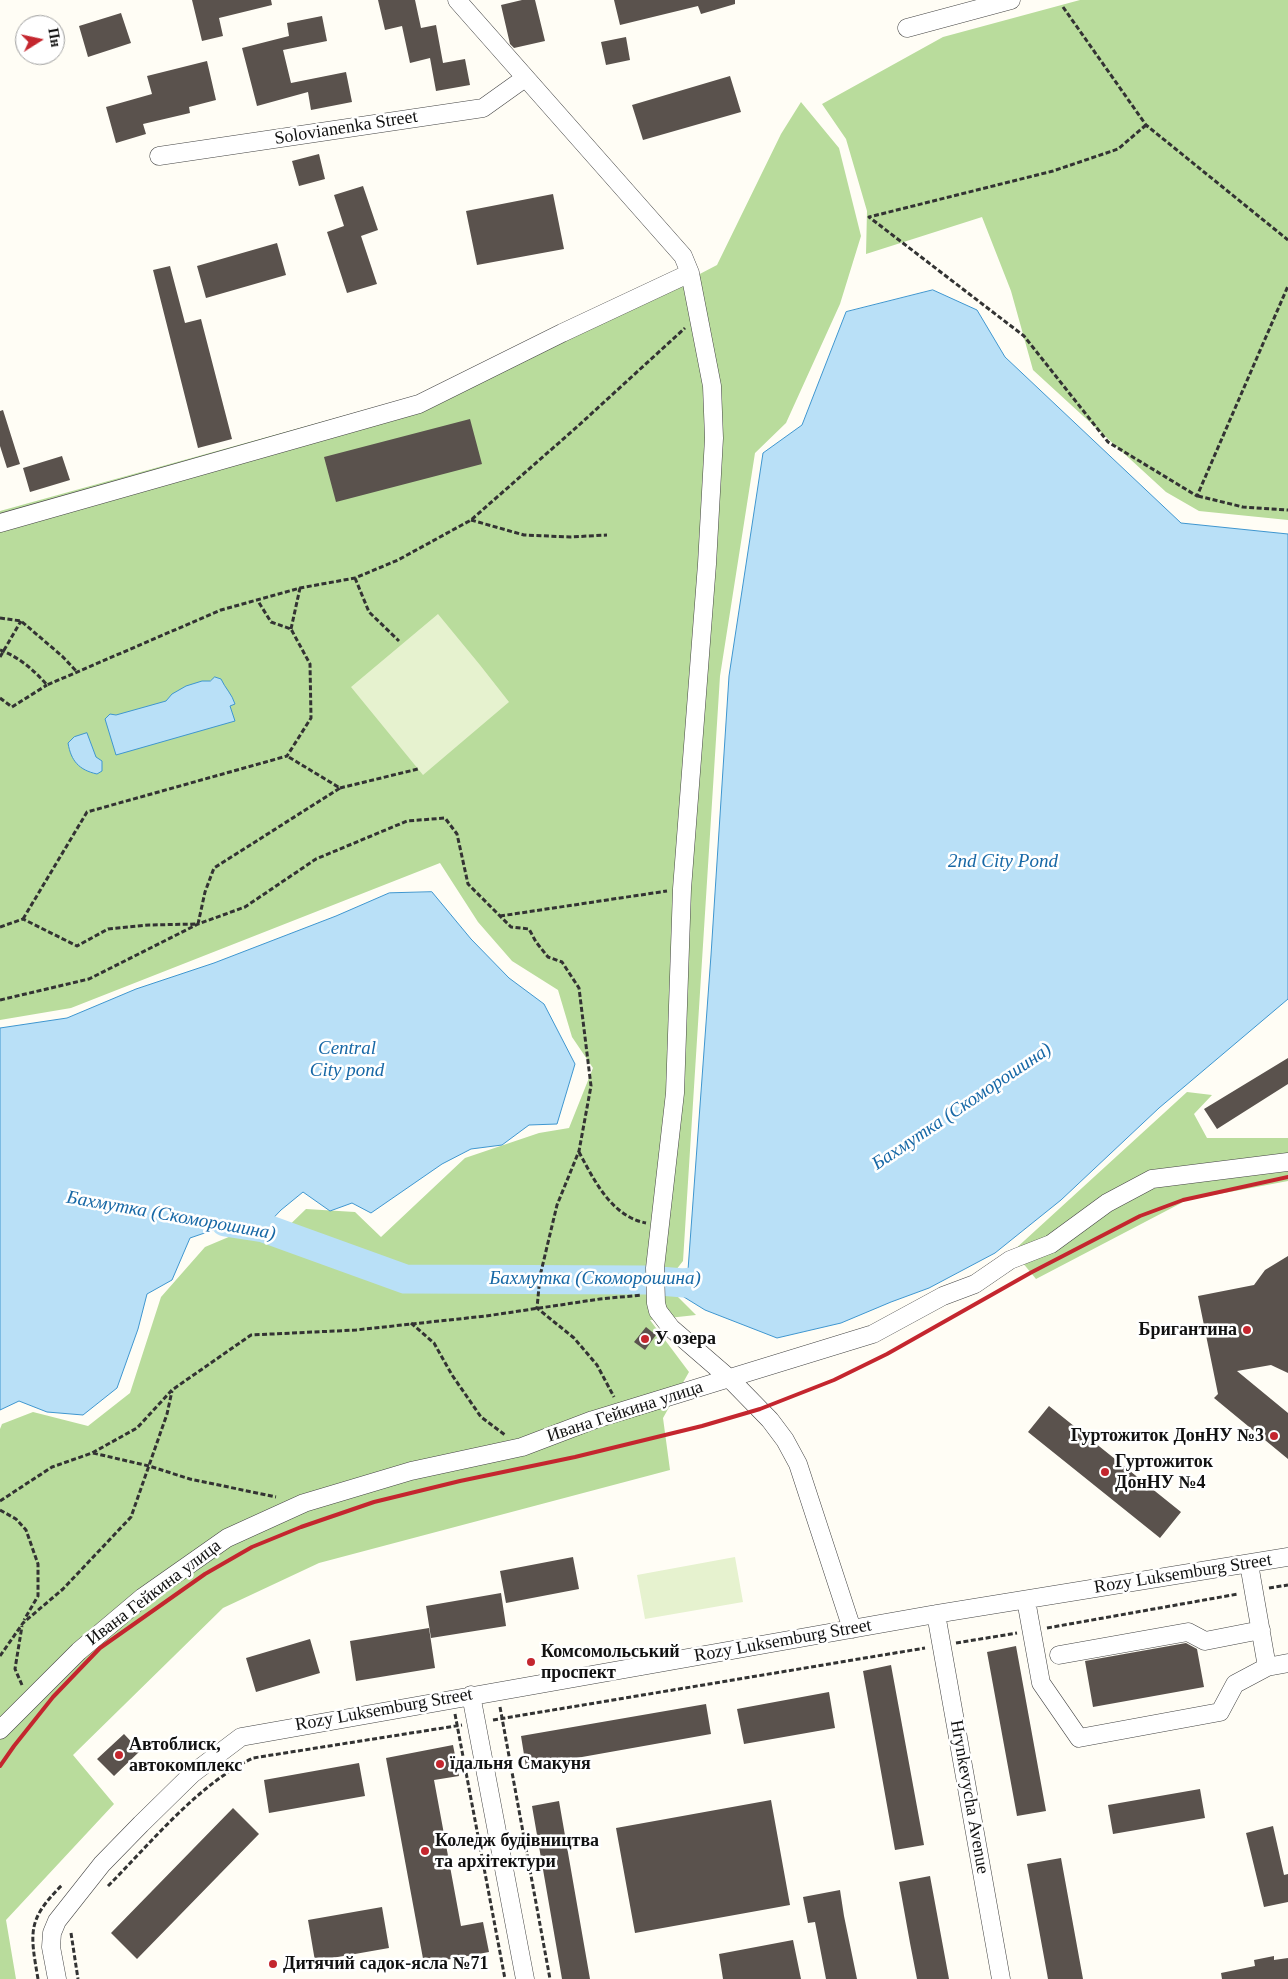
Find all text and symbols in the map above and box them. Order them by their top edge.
north arrow [15,15,65,65]
text: Пн [45,27,63,48]
street label: Solovianenka Street [273,106,419,150]
water label: 2nd City Pond [948,851,1058,873]
water label: Central City pond [310,1038,384,1082]
water label: Бахмутка (Скоморошина) [868,1038,1056,1176]
water label: Бахмутка (Скоморошина) [65,1186,277,1246]
water label: Бахмутка (Скоморошина) [489,1268,701,1290]
place label: Бригантина [1139,1319,1237,1341]
marker: Бригантина [1241,1324,1253,1336]
place label: У озера [655,1328,716,1350]
marker: У озера [639,1333,651,1345]
street label: Ивана Гейкина улица [544,1377,706,1447]
place label: Гуртожиток ДонНУ №3 [1071,1425,1264,1447]
marker: Гуртожиток ДонНУ №3 [1268,1430,1280,1442]
place label: Гуртожиток ДонНУ №4 [1115,1451,1213,1494]
marker: Гуртожиток ДонНУ №4 [1099,1466,1111,1478]
street label: Ивана Гейкина улица [82,1535,226,1651]
street label: Rozy Luksemburg Street [1093,1549,1273,1599]
street label: Rozy Luksemburg Street [693,1615,873,1667]
place label: Комсомольський проспект [541,1641,680,1684]
marker: Комсомольський проспект [525,1656,537,1668]
street label: Rozy Luksemburg Street [294,1684,474,1736]
street label: Hrynkevycha Avenue [945,1718,993,1876]
place label: Автоблиск, автокомплекс [129,1734,242,1776]
marker: Автоблиск, автокомплекс [113,1749,125,1761]
place label: їдальня Смакуня [450,1753,591,1775]
marker: їдальня Смакуня [434,1758,446,1770]
place label: Коледж будівництва та архітектури [435,1830,599,1872]
marker: Коледж будівництва та архітектури [419,1845,431,1857]
place label: Дитячий садок-ясла №71 [283,1953,489,1975]
marker: Дитячий садок-ясла №71 [267,1958,279,1970]

